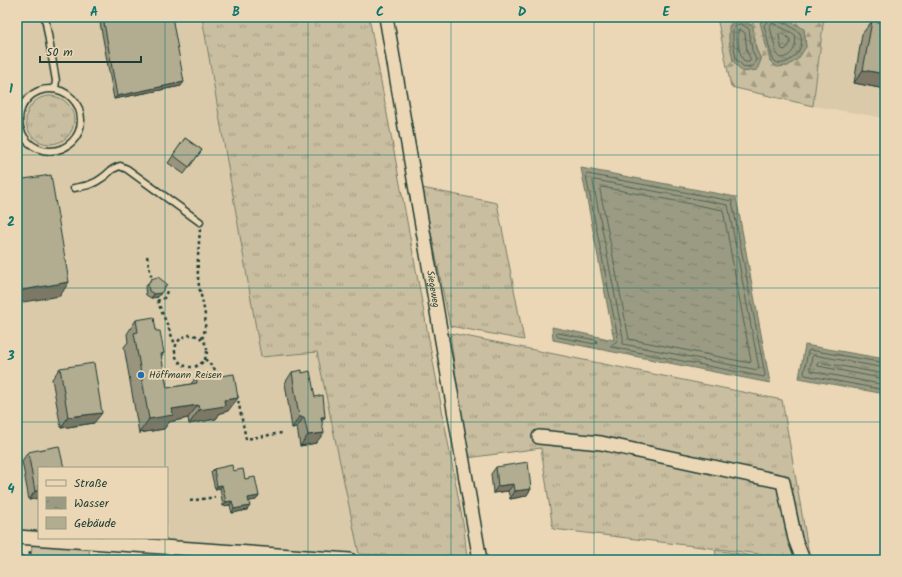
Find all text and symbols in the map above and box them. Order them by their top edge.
text: A [90,2,98,23]
text: B [232,2,240,23]
text: C [376,2,384,23]
text: D [518,2,527,23]
text: E [662,2,670,23]
text: F [804,2,812,23]
scale bar [40,38,141,64]
text: 50 m [46,43,73,62]
text: 1 [9,79,13,100]
text: 2 [7,212,15,233]
street label: Siegeweg [422,269,444,309]
text: 3 [6,346,15,367]
place label: Höffmann Reisen [149,367,222,383]
marker: Höffmann Reisen [136,370,146,380]
legend [38,467,168,539]
text: Straße [74,474,108,493]
text: 4 [7,479,15,500]
text: Wasser [74,494,110,513]
text: Gebäude [74,514,116,533]

